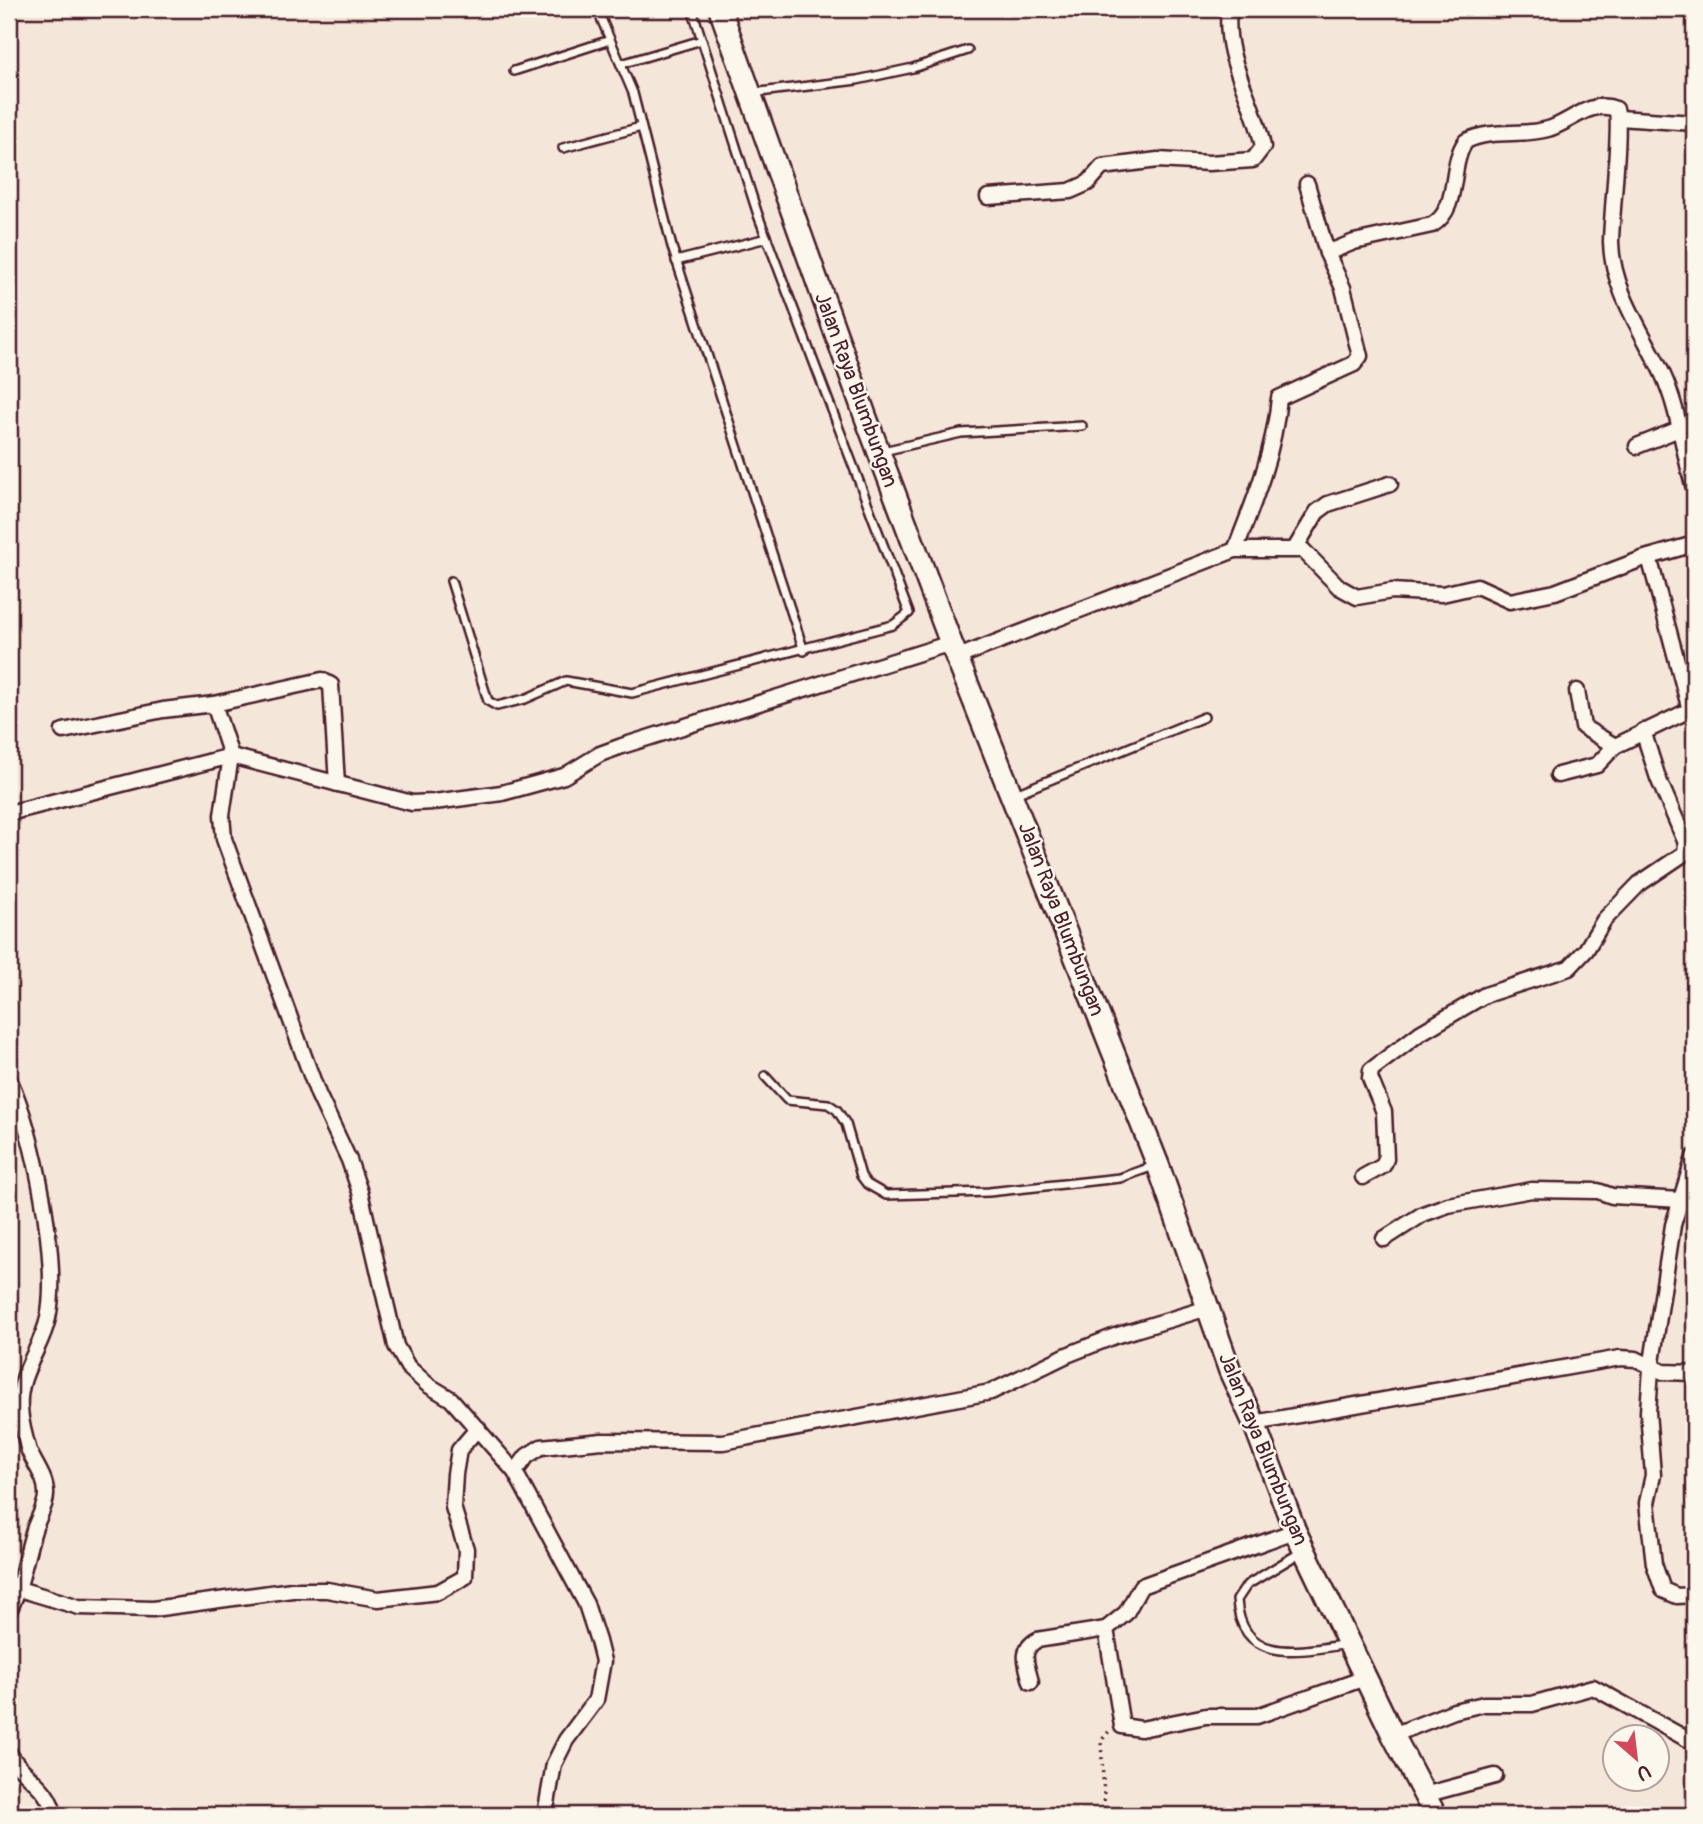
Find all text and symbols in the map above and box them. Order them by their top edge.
street label: Jalan Raya Blumbungan [808,289,904,491]
street label: Jalan Raya Blumbungan [1012,818,1110,1020]
street label: Jalan Raya Blumbungan [1212,1349,1314,1549]
north arrow [1602,1722,1672,1792]
text: U [1632,1759,1655,1786]

